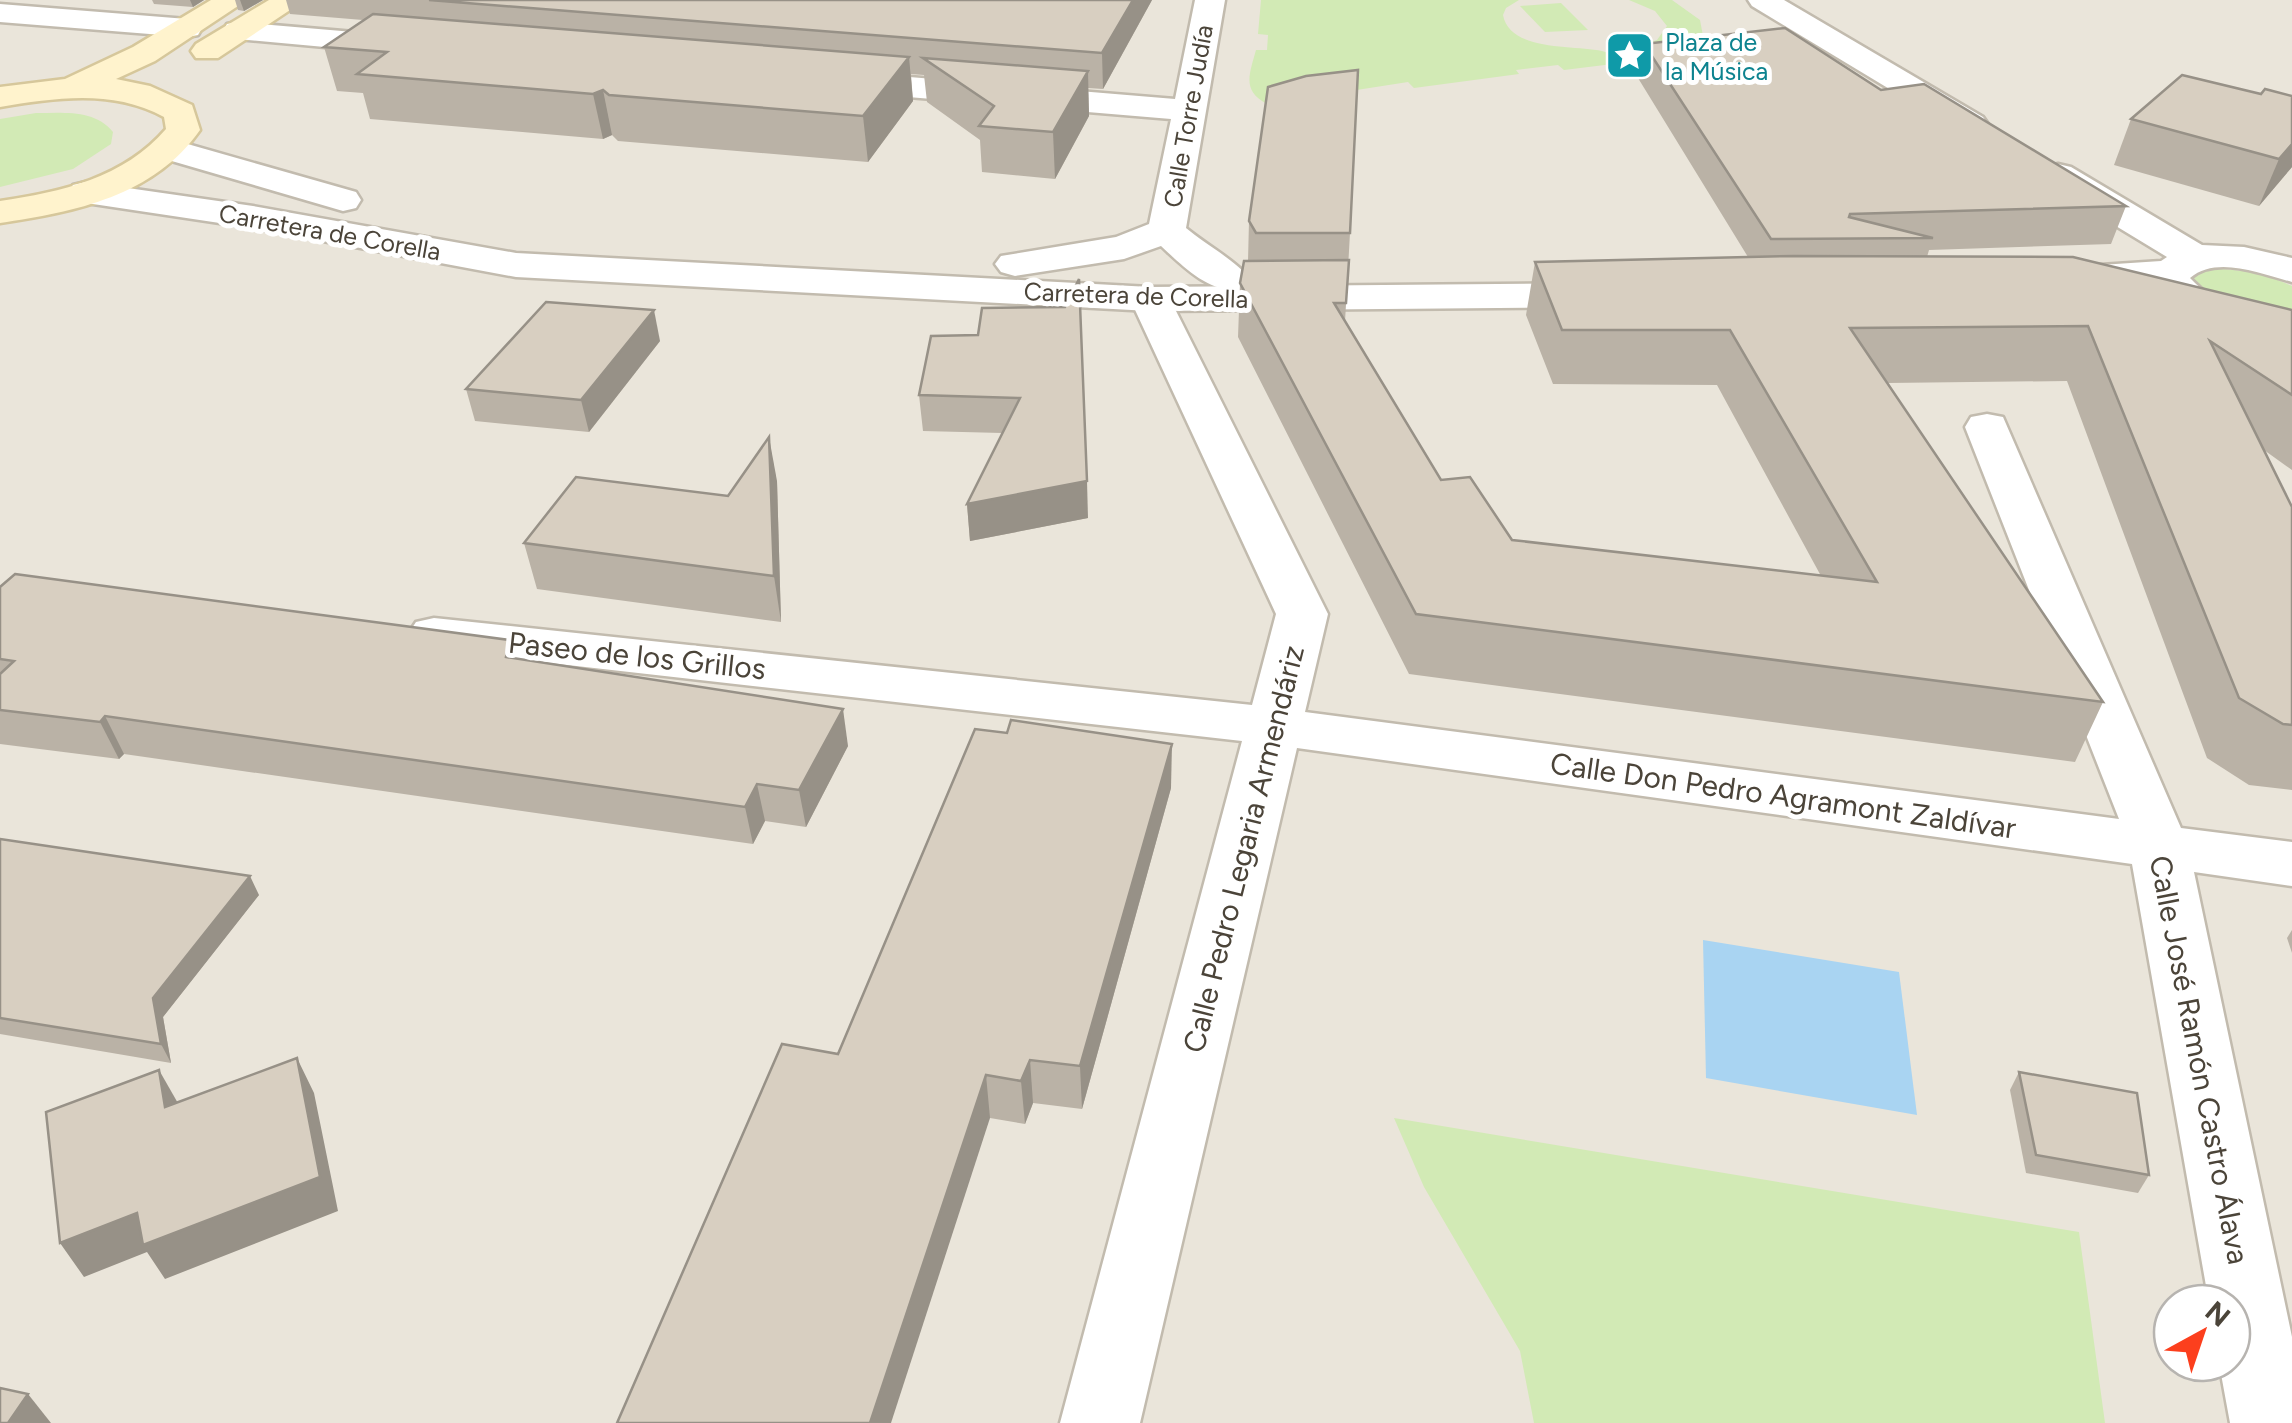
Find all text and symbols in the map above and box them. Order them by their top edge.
street label: Calle Torre Judía [1157,22,1219,210]
place label: Plaza de la Música [1665,27,1768,86]
place icon: Plaza de la Música [1604,30,1656,82]
street label: Carretera de Corella [217,198,443,266]
street label: Carretera de Corella [1023,276,1249,314]
street label: Paseo de los Grillos [506,624,768,687]
street label: Calle Pedro Legaria Armendáriz [1175,641,1312,1056]
street label: Calle Don Pedro Agramont Zaldívar [1548,744,2018,847]
street label: Calle José Ramón Castro Álava [2142,852,2257,1267]
north arrow [2152,1283,2252,1383]
text: N [2199,1294,2237,1334]

